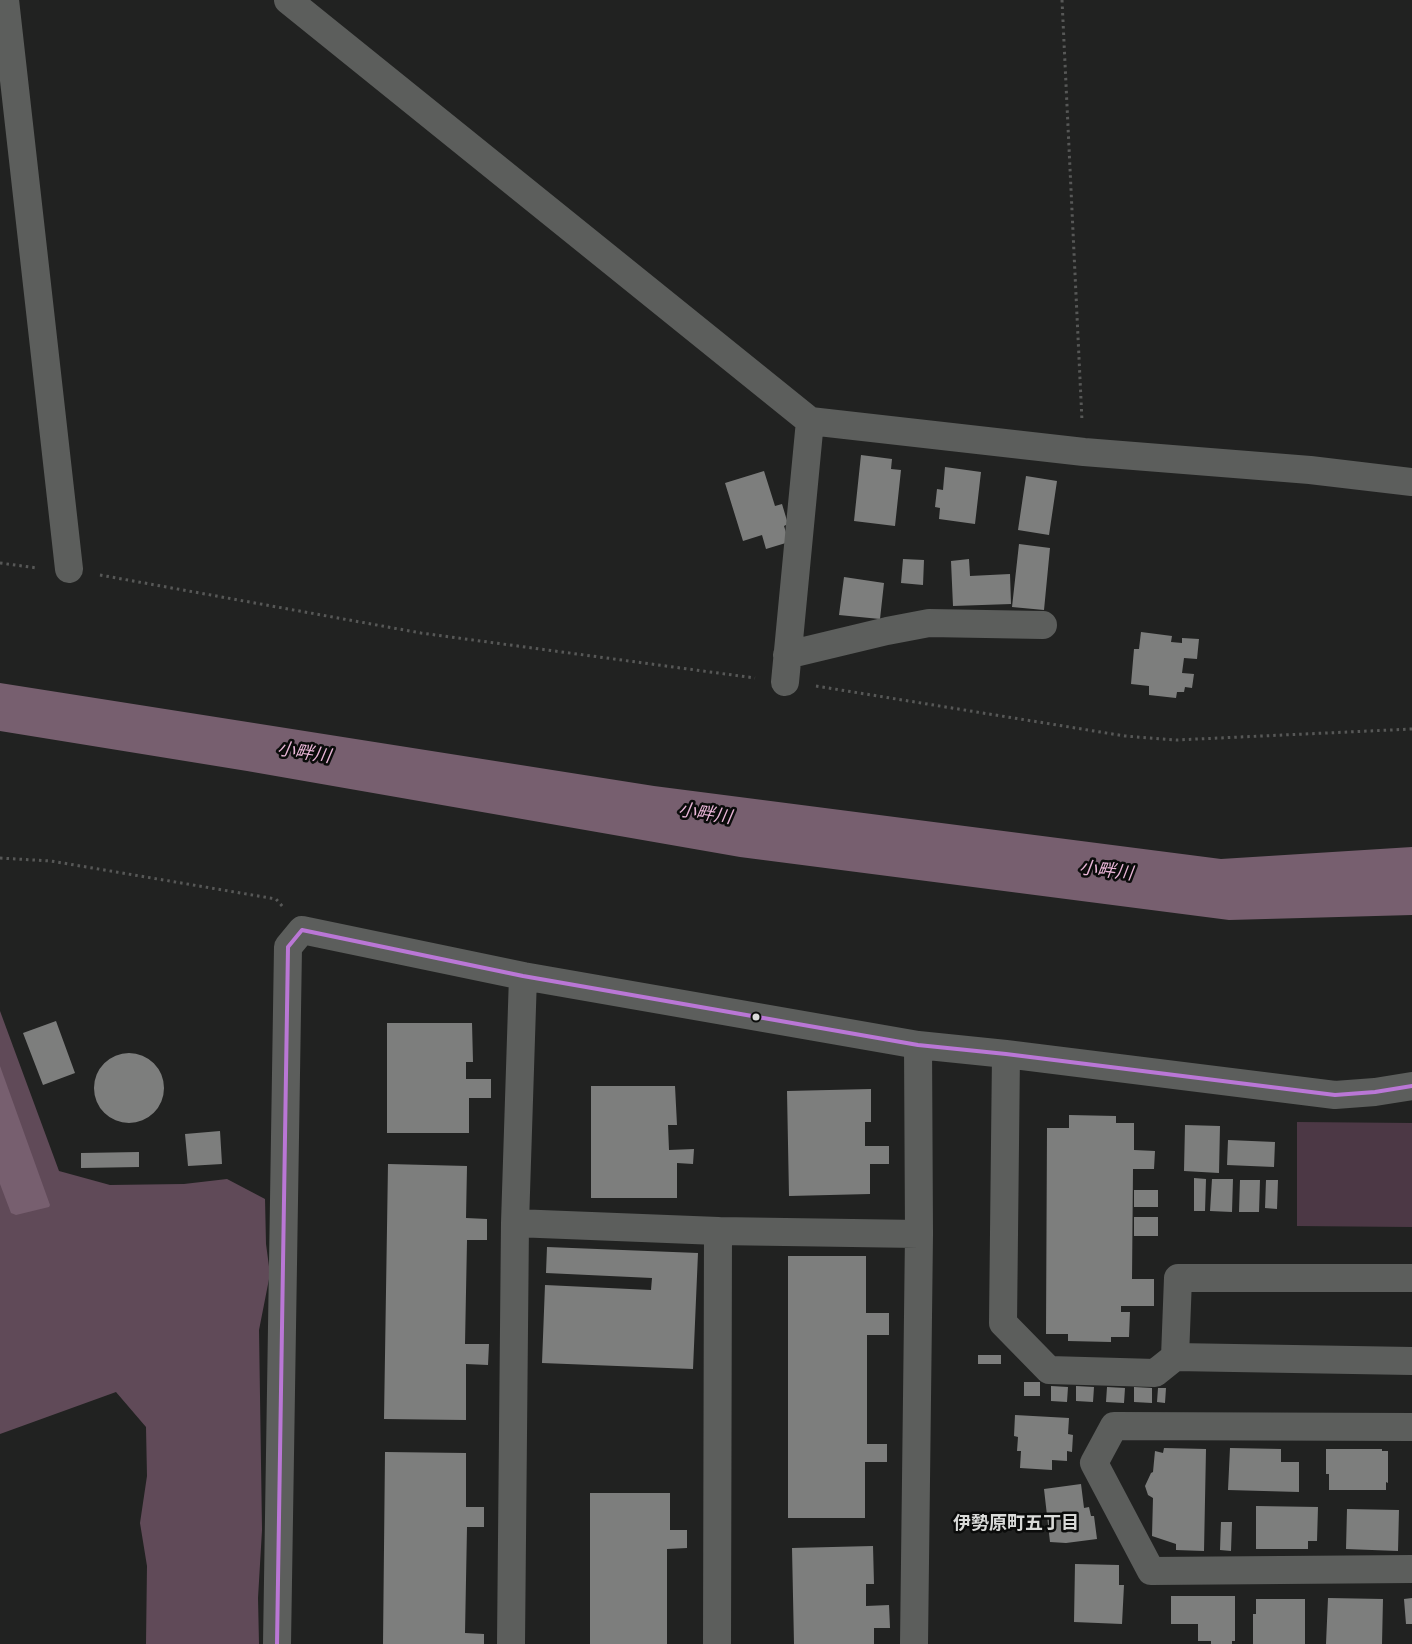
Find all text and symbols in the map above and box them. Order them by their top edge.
water label: 小畔川 [276,738,332,768]
water label: 小畔川 [677,799,733,829]
water label: 小畔川 [1078,857,1134,885]
unlabelled marker [751,1012,761,1022]
district label: 伊勢原町五丁目 [953,1513,1079,1535]

